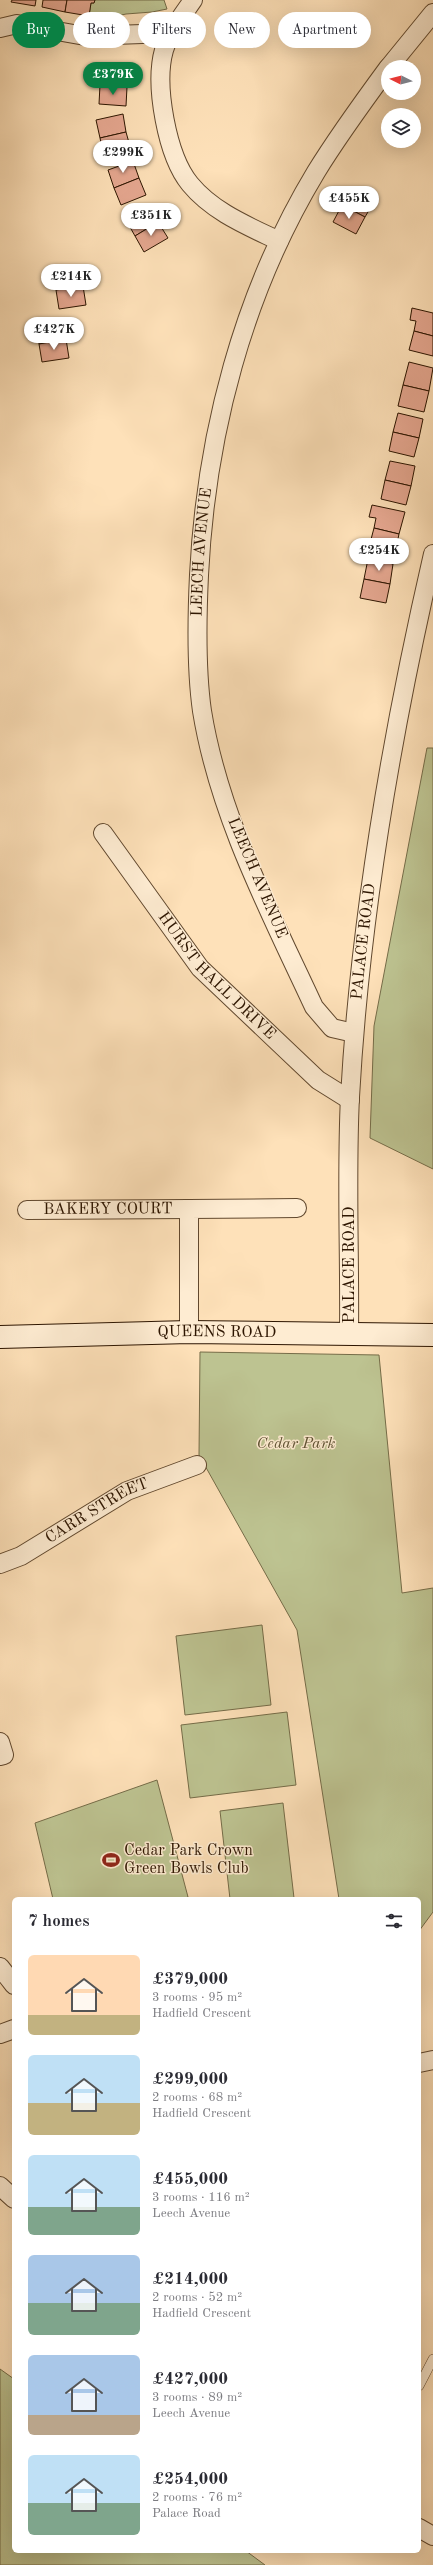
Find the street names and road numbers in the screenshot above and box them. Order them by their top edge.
street label: LEECH AVENUE [190,487,215,617]
street label: LEECH AVENUE [224,815,290,941]
street label: PALACE ROAD [349,883,379,1001]
street label: HURST HALL DRIVE [155,909,278,1043]
street label: BAKERY COURT [43,1201,173,1218]
street label: PALACE ROAD [342,1207,358,1323]
street label: QUEENS ROAD [157,1324,277,1341]
street label: CARR STREET [43,1476,151,1547]

